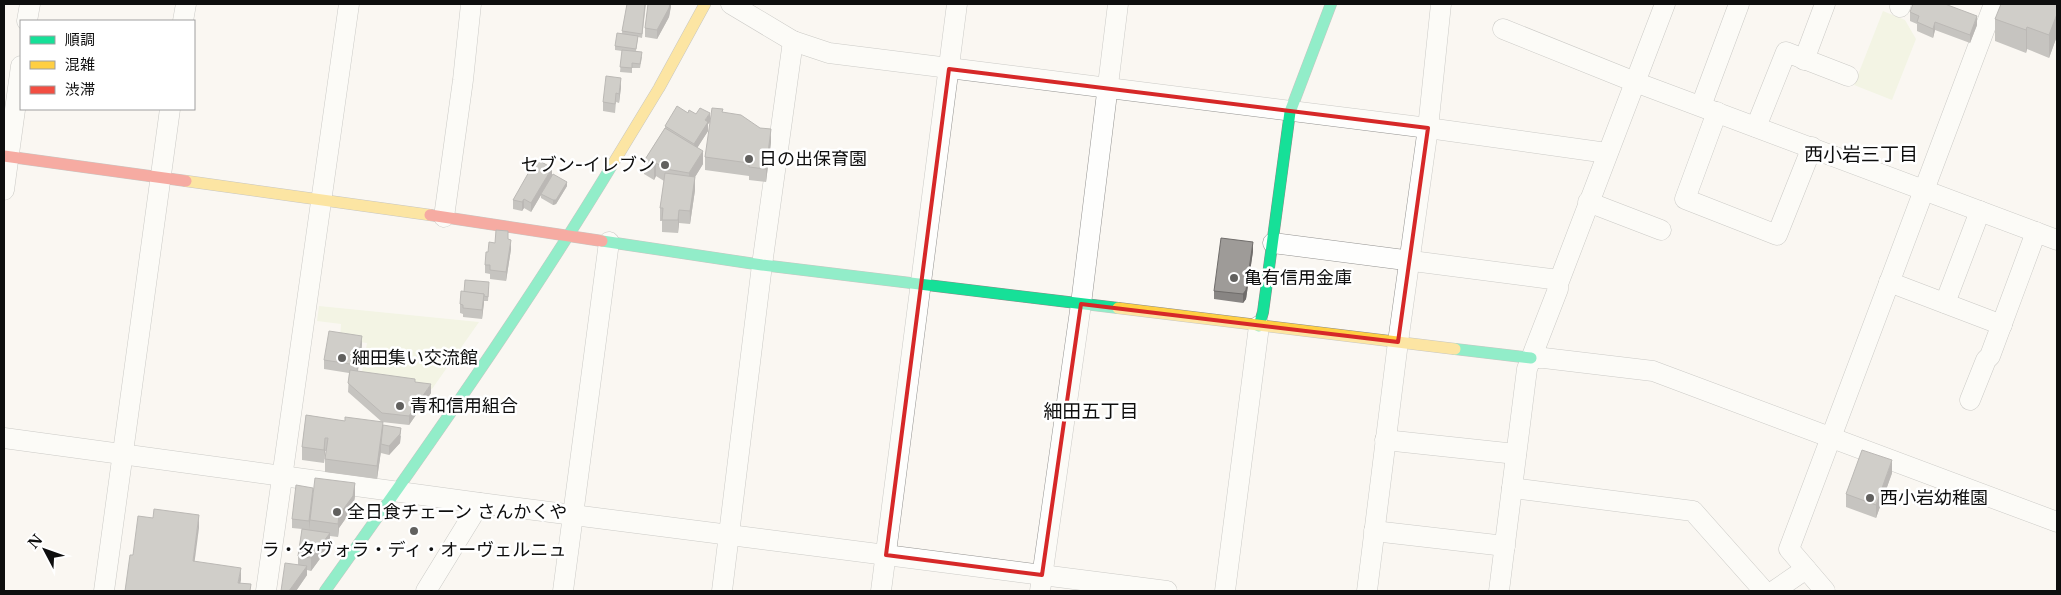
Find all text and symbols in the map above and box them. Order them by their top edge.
legend [20,20,195,110]
text: 順調 [65,30,95,49]
text: 混雑 [65,55,95,74]
text: 渋滞 [65,80,95,99]
district label: 西小岩三丁目 [1804,143,1918,166]
place label: 日の出保育園 [759,148,867,170]
marker: 日の出保育園 [743,153,755,165]
place label: セブン-イレブン [521,154,655,176]
marker: セブン-イレブン [659,159,671,171]
place label: 亀有信用金庫 [1244,267,1352,289]
marker: 亀有信用金庫 [1228,272,1240,284]
place label: 細田集い交流館 [352,347,478,369]
marker: 細田集い交流館 [336,352,348,364]
place label: 青和信用組合 [410,395,518,417]
marker: 青和信用組合 [394,400,406,412]
district label: 細田五丁目 [1043,400,1139,423]
place label: 西小岩幼稚園 [1880,487,1988,509]
marker: 西小岩幼稚園 [1864,492,1876,504]
place label: 全日食チェーン さんかくや [347,501,567,523]
marker: 全日食チェーン さんかくや [331,506,343,518]
north arrow [20,525,70,575]
marker: ラ・タヴォラ・ディ・オーヴェルニュ [408,525,420,537]
text: N [24,531,46,552]
place label: ラ・タヴォラ・ディ・オーヴェルニュ [262,539,566,561]

